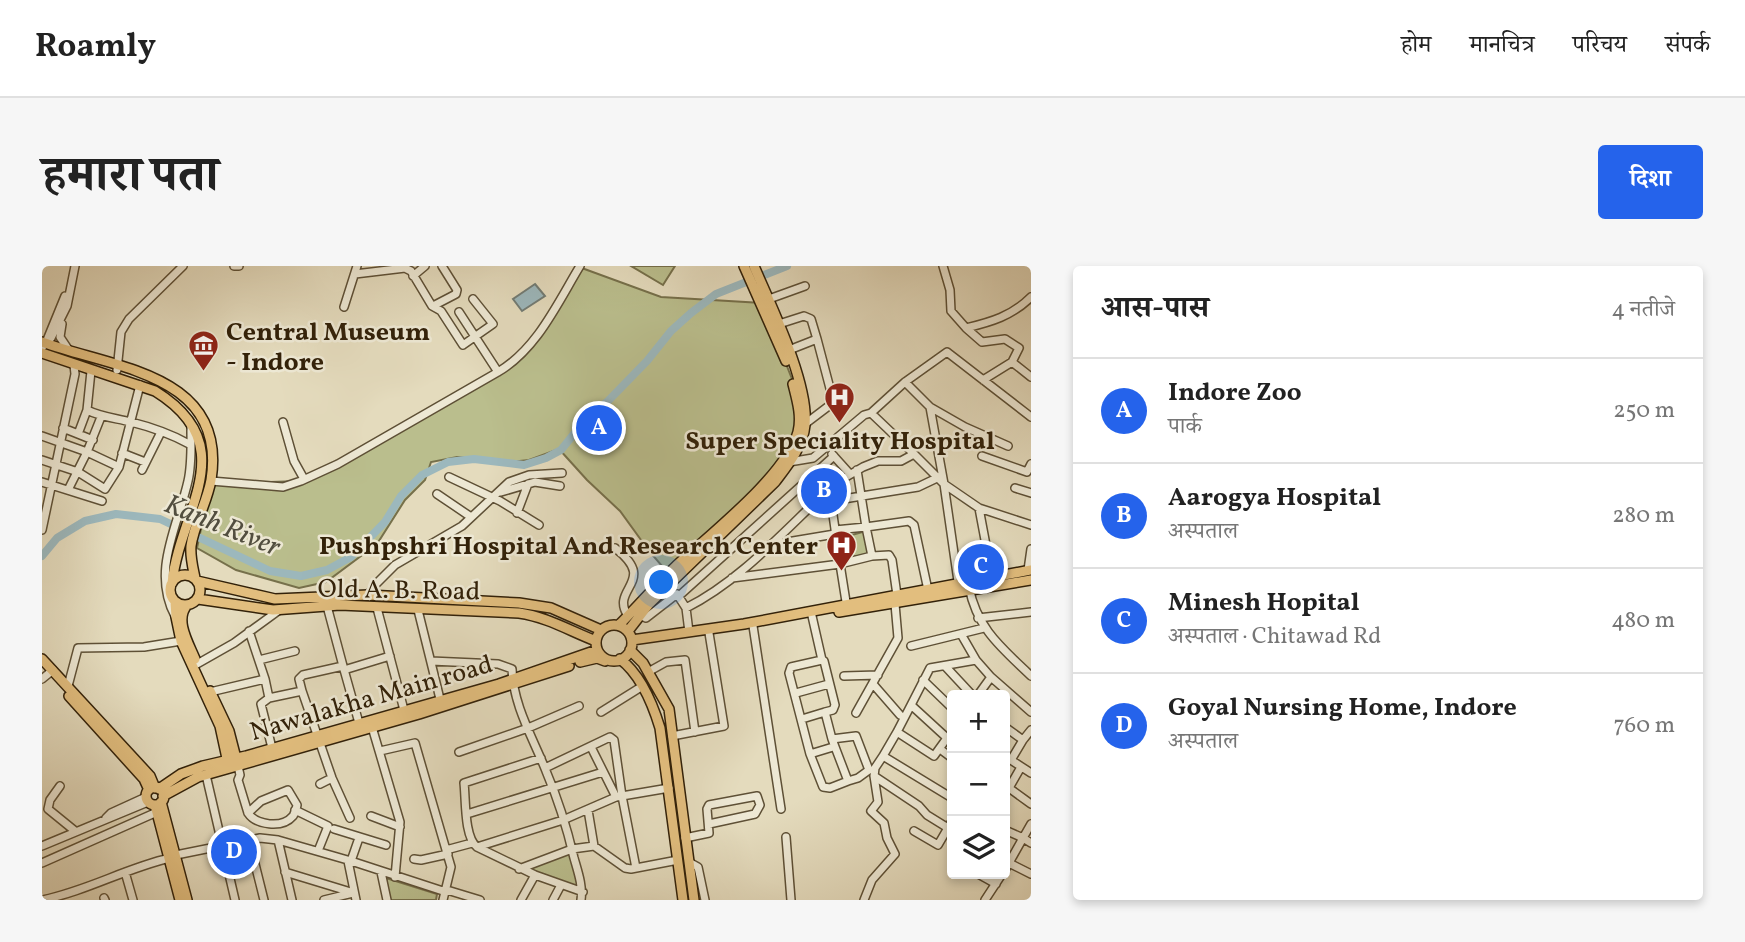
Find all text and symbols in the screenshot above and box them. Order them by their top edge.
text: Roamly [35,25,156,71]
text: होम [1401,29,1431,63]
text: मानचित्र [1469,29,1535,63]
text: परिचय [1573,29,1627,63]
text: संपर्क [1665,29,1710,63]
text: हमारा पता [42,143,219,212]
button: दिशा [1598,145,1703,219]
text: आस-पास [1101,288,1209,330]
text: 4 नतीजे [1611,294,1675,326]
place label: Central Museum - Indore [226,315,430,381]
museum icon: Central Museum - Indore [186,329,220,373]
text: Indore Zoo [1168,375,1302,411]
hospital icon: Super Speciality Hospital [823,380,857,424]
text: A [1116,395,1132,427]
text: 250 m [1613,395,1675,427]
pin: A [576,402,622,454]
text: पार्क [1168,411,1202,443]
place label: Super Speciality Hospital [685,424,995,460]
pin: B [801,465,847,517]
text: Aarogya Hospital [1168,480,1381,516]
water label: Kanh River [158,485,286,567]
text: B [1116,500,1132,532]
text: 280 m [1612,500,1675,532]
text: अस्पताल [1168,516,1238,548]
hospital icon: Pushpshri Hospital And Research Center [824,528,858,572]
place label: Pushpshri Hospital And Research Center [319,529,818,565]
pin: C [958,541,1004,593]
your location [644,565,678,599]
street label: Old A. B. Road [317,572,481,610]
text: Minesh Hopital [1168,585,1360,621]
text: C [1117,605,1131,637]
text: 480 m [1611,605,1675,637]
text: अस्पताल · Chitawad Rd [1168,621,1381,653]
street label: Nawalakha Main road [246,647,497,751]
map controls [947,690,1010,879]
button: + [947,690,1010,753]
text: Goyal Nursing Home, Indore [1168,690,1517,726]
text: D [1116,710,1132,742]
text: 760 m [1613,710,1675,742]
text: अस्पताल [1168,726,1238,758]
button: − [947,753,1010,816]
button: layers [947,816,1010,879]
pin: D [211,826,257,878]

